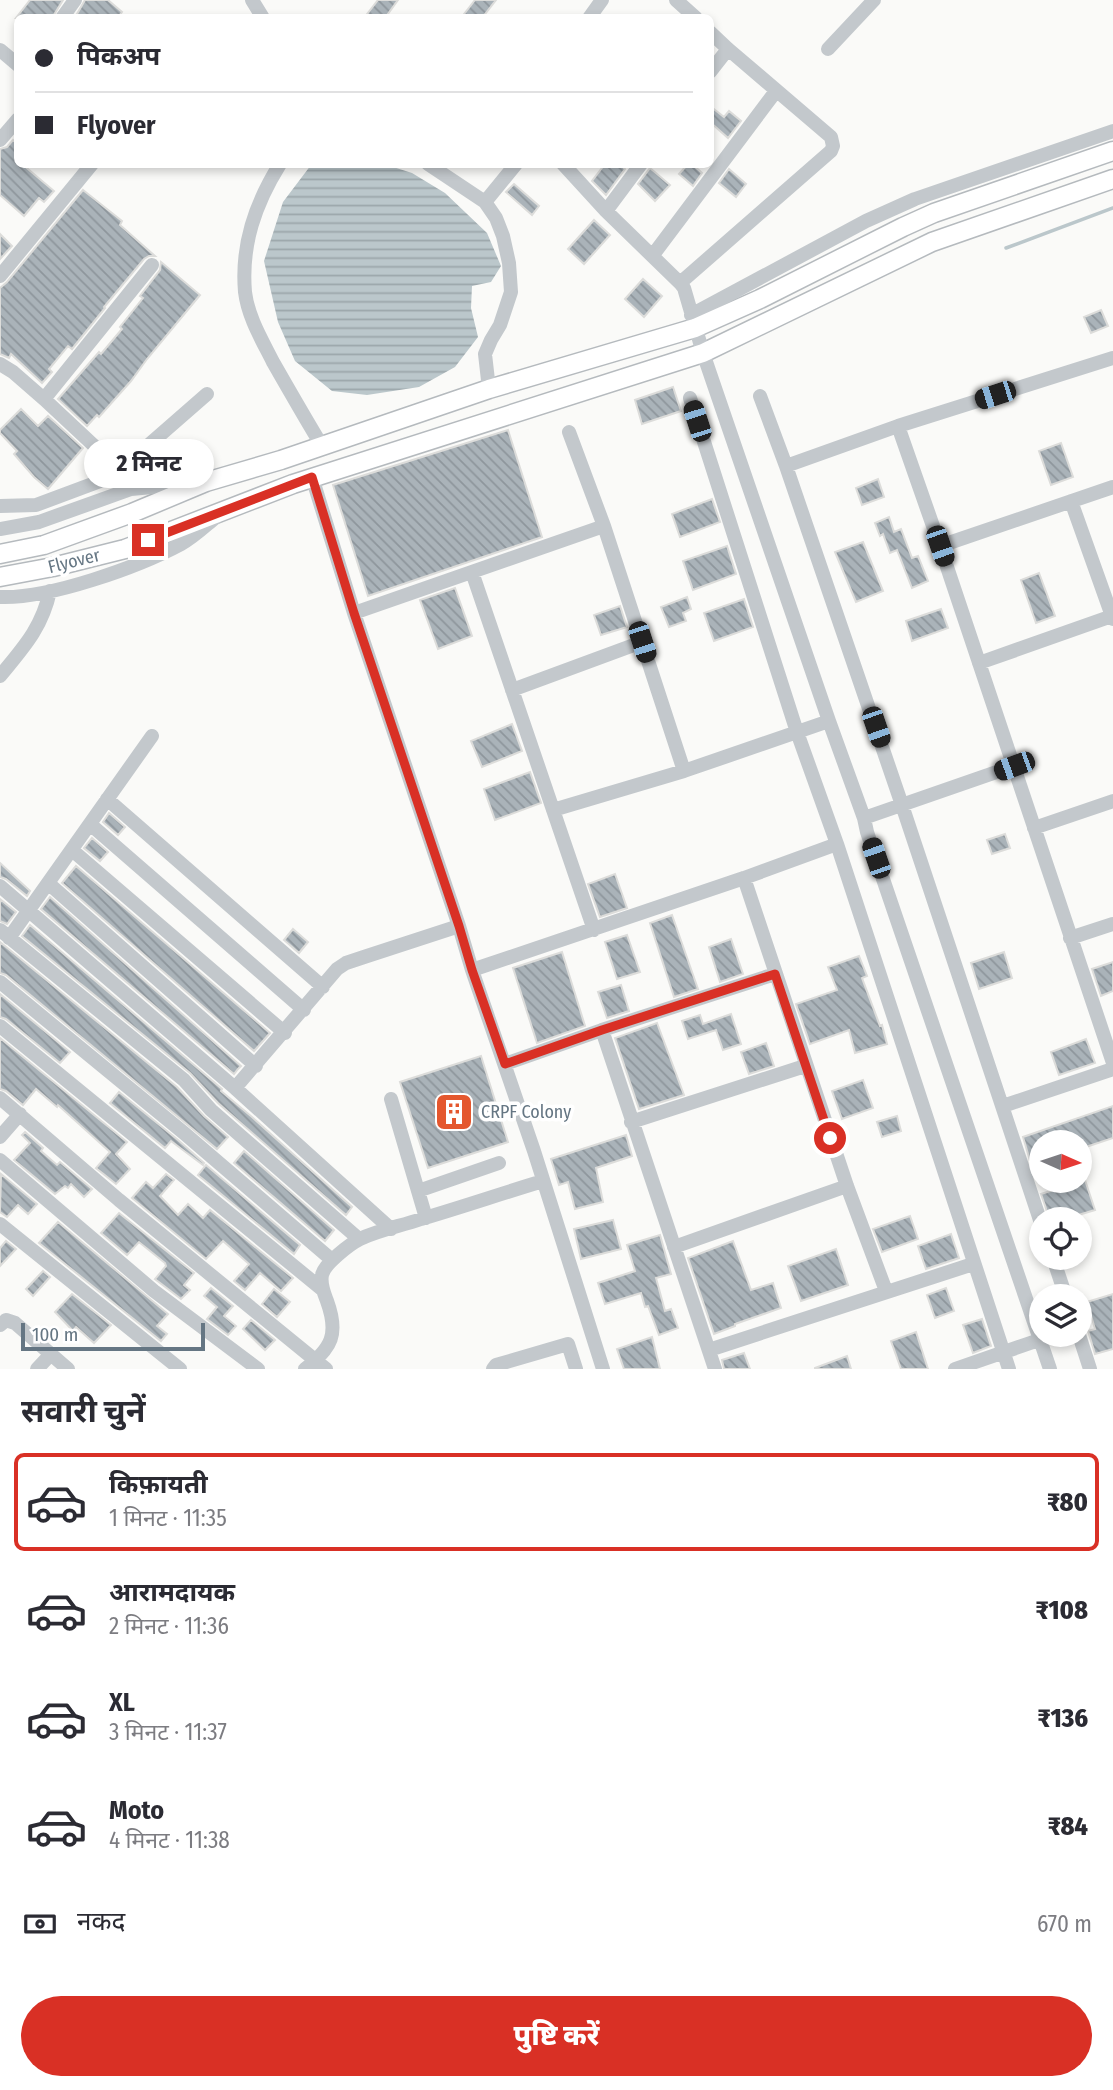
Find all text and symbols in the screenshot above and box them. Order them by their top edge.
text: पिकअप [77,41,160,72]
text: Flyover [77,110,156,141]
car [972,379,1019,411]
car [681,398,714,444]
callout: 2 मिनट [83,438,213,488]
text: 2 मिनट [117,449,181,477]
car [924,523,957,569]
route end [132,524,164,556]
street label: Flyover [46,544,103,578]
car [626,619,659,665]
car [860,704,893,750]
car [991,749,1038,783]
car [860,835,893,881]
building icon: CRPF Colony [433,1091,475,1133]
place label: CRPF Colony [481,1101,571,1123]
route start [814,1122,846,1154]
north arrow [1029,1130,1092,1194]
map controls [1029,1130,1092,1347]
button: locate [1029,1207,1092,1270]
button: layers [1029,1284,1092,1347]
scale bar [21,1320,205,1352]
text: 100 m [32,1323,78,1346]
text: सवारी चुनें [21,1392,145,1430]
text: किफ़ायती [109,1469,208,1500]
icon: car [25,1471,88,1534]
text: ₹80 [1047,1487,1088,1518]
text: 1 मिनट · 11:35 [109,1504,227,1532]
text: आरामदायक [109,1577,235,1608]
icon: car [25,1579,88,1642]
text: ₹108 [1036,1595,1088,1626]
text: 2 मिनट · 11:36 [109,1612,229,1640]
icon: car [25,1687,88,1750]
text: XL [109,1687,135,1718]
text: ₹136 [1038,1703,1088,1734]
text: 3 मिनट · 11:37 [109,1718,227,1746]
icon: car [25,1795,88,1858]
text: Moto [109,1795,164,1826]
text: ₹84 [1048,1811,1088,1842]
text: 4 मिनट · 11:38 [109,1826,230,1854]
icon: cash [21,1905,59,1943]
text: नकद [77,1906,125,1937]
text: 670 m [1037,1910,1092,1938]
button: पुष्टि करें [21,1996,1092,2076]

